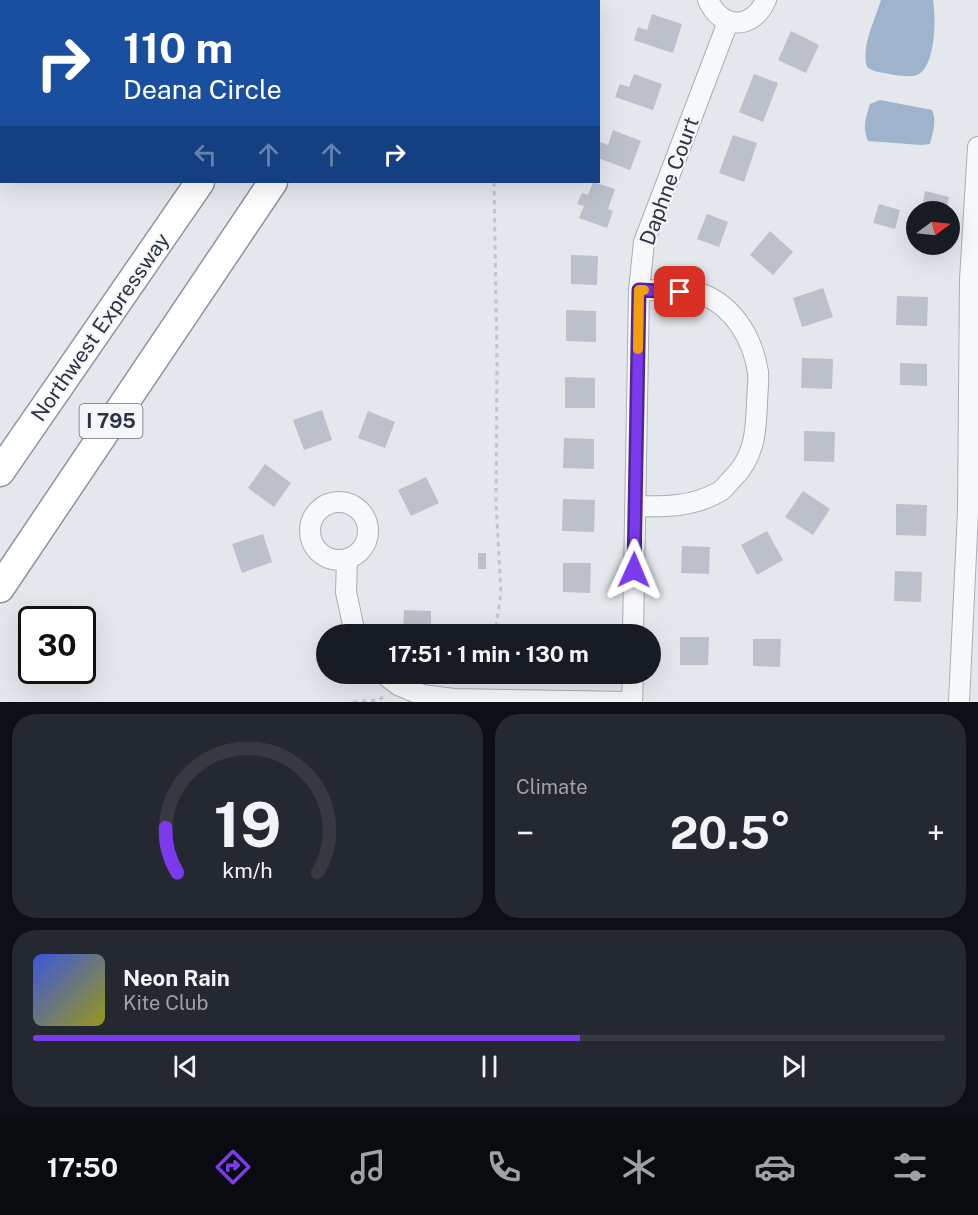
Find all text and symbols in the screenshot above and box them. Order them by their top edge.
text: 110 m [123,23,233,72]
icon: right [24,24,102,102]
text: Deana Circle [123,73,282,105]
street label: Daphne Court [634,114,704,248]
icon: left [189,138,222,171]
icon: ahead [252,138,285,171]
icon: ahead [315,138,348,171]
icon: right [378,138,411,171]
north arrow [906,201,960,255]
map controls [906,201,960,255]
street label: Northwest Expressway [26,228,174,426]
pin [654,266,705,317]
icon: arrive [663,275,696,308]
road number: I 795 [80,404,142,438]
position arrow [602,538,666,602]
speed limit sign: 30 [18,606,96,684]
text: 17:51 · 1 min · 130 m [388,641,589,667]
text: Climate [516,775,588,799]
text: 19 [214,788,281,861]
text: 20.5° [670,806,791,859]
text: − [516,814,534,852]
text: + [927,814,945,852]
text: km/h [222,858,273,883]
text: Neon Rain [123,965,230,991]
text: Kite Club [123,991,208,1015]
icon: previous [169,1050,202,1083]
icon: pause [473,1050,506,1083]
icon: next [777,1050,810,1083]
icon: directions [212,1146,254,1188]
icon: music [347,1146,389,1188]
icon: phone [483,1146,525,1188]
icon: climate [618,1146,660,1188]
icon: car [754,1146,796,1188]
icon: filters [889,1146,931,1188]
text: 17:50 [47,1151,118,1183]

